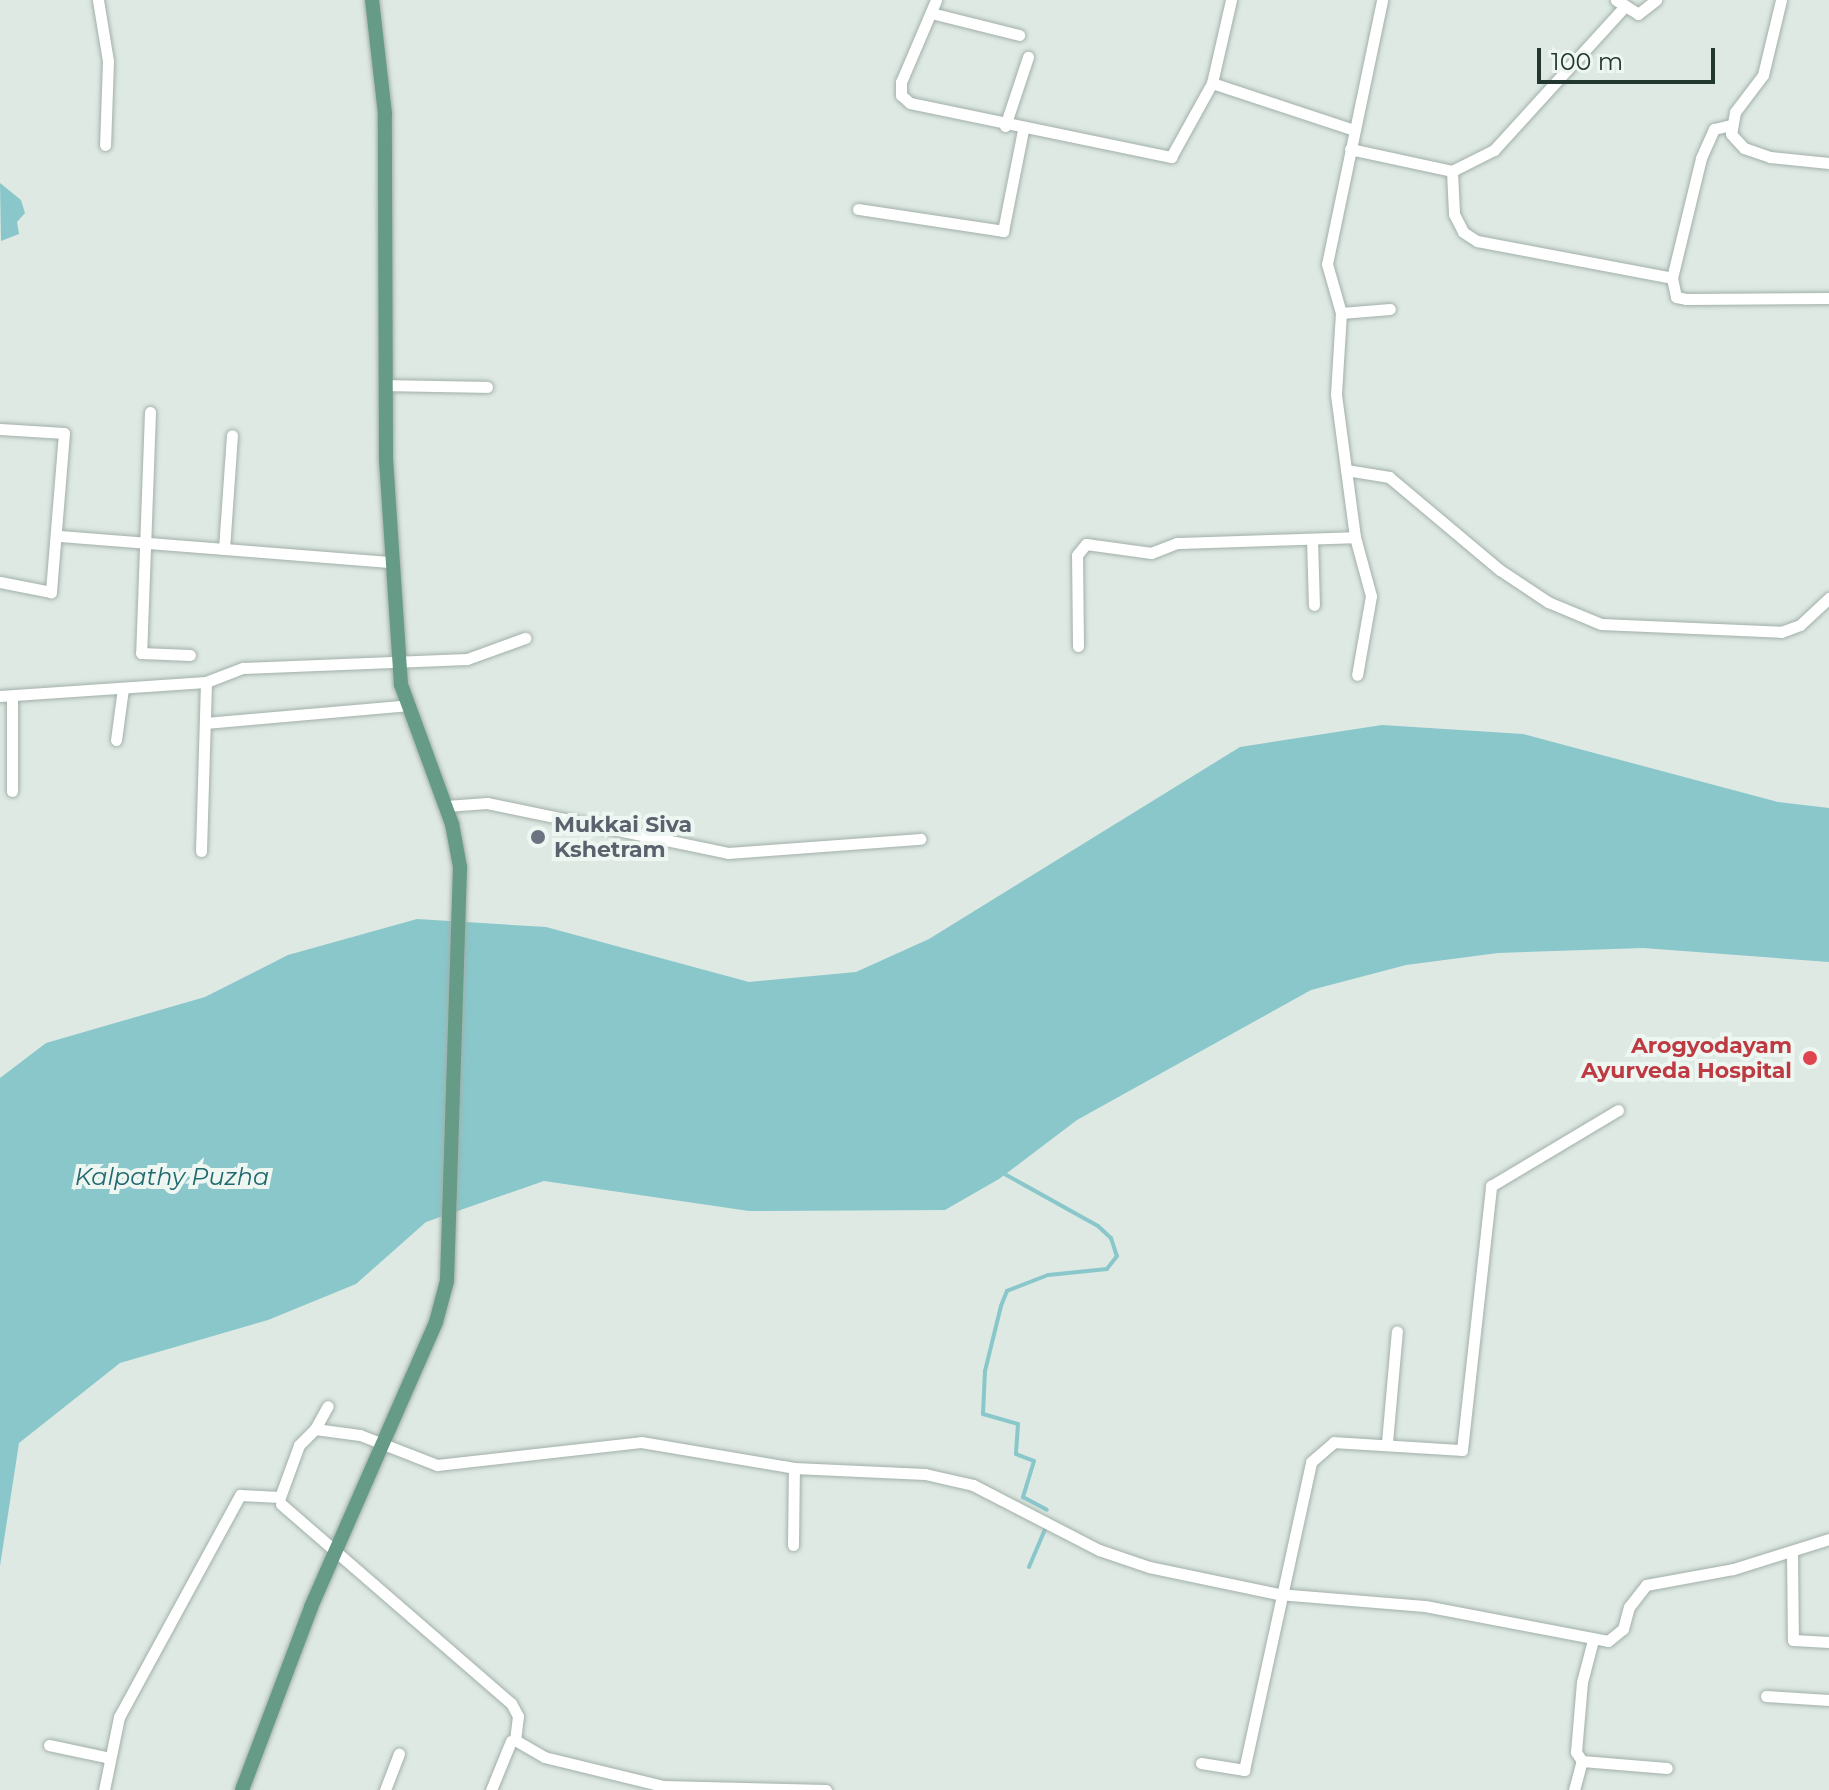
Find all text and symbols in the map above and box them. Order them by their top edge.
scale bar [1541,32,1719,82]
text: 100 m [1551,47,1623,76]
place label: Mukkai Siva Kshetram [554,811,692,862]
marker: Mukkai Siva Kshetram [529,828,547,846]
place label: Arogyodayam Ayurveda Hospital [1581,1032,1792,1084]
marker: Arogyodayam Ayurveda Hospital [1799,1047,1821,1069]
water label: Kalpathy Puzha [75,1163,269,1191]

